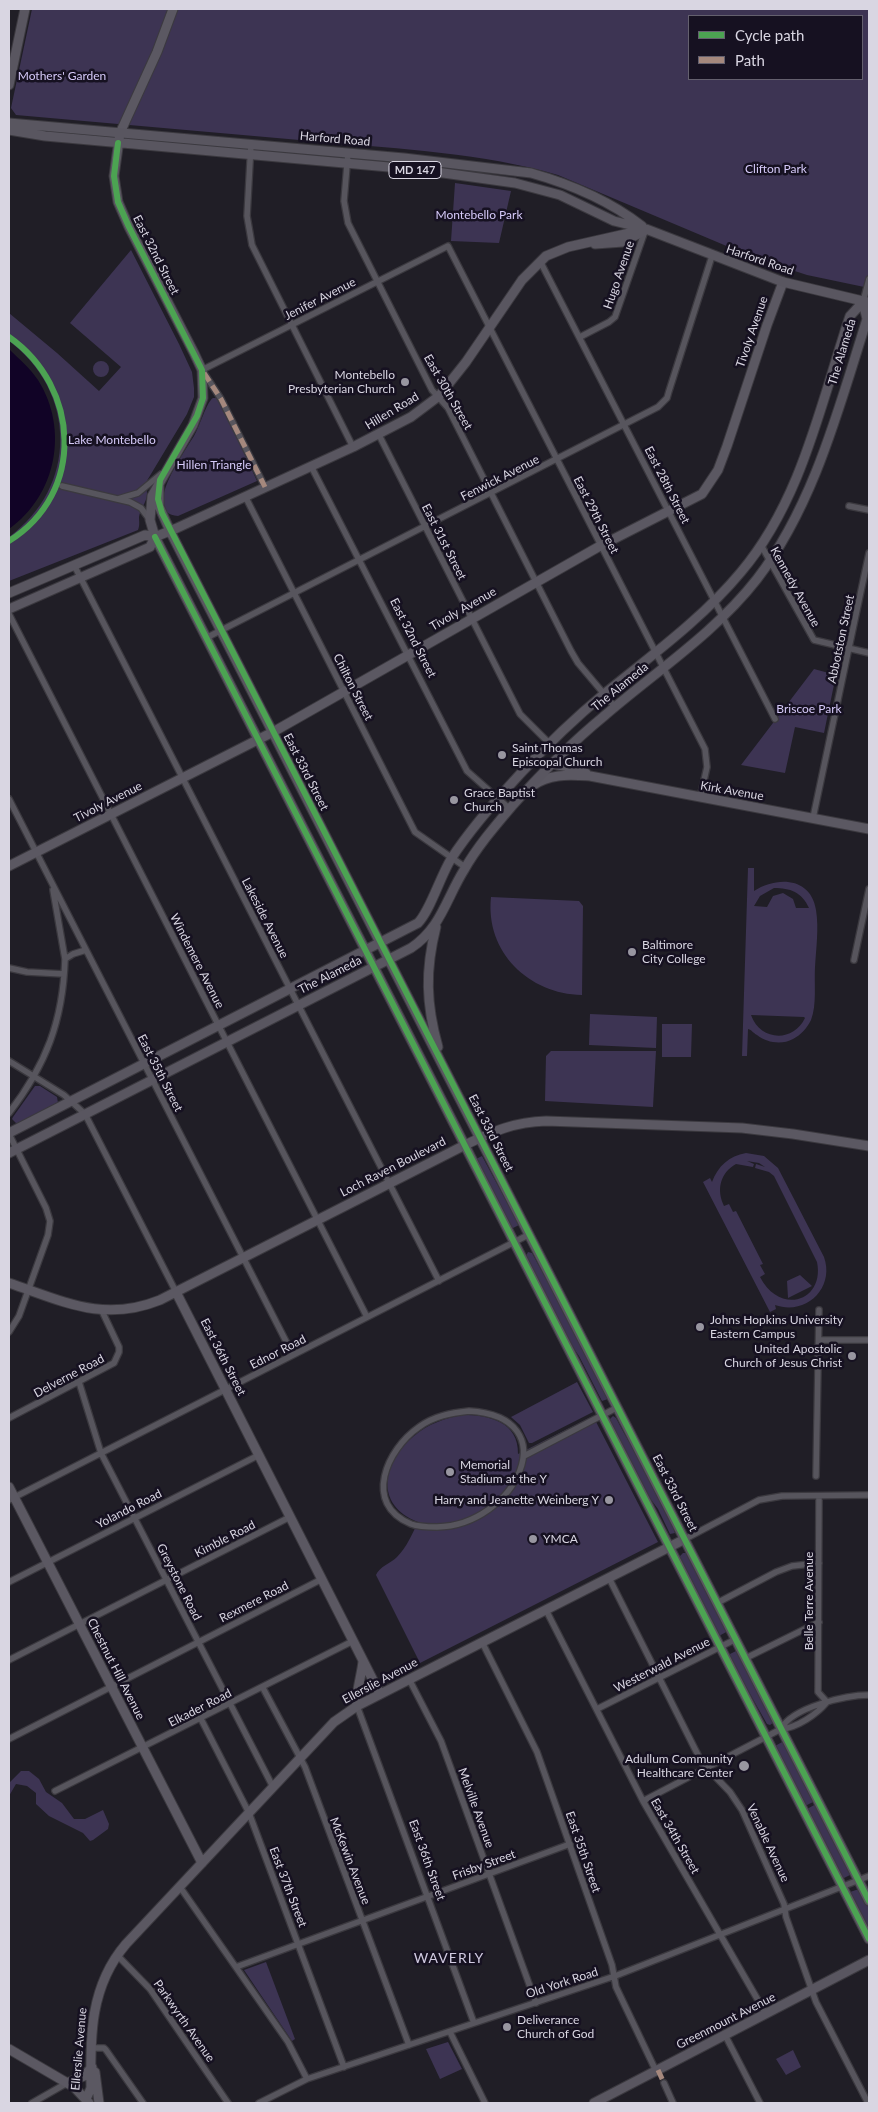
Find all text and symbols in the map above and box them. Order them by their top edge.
legend [688,15,863,80]
text: Cycle path [735,26,804,44]
text: Path [735,51,765,69]
park label: Mothers' Garden [18,69,106,83]
street label: Harford Road [299,129,371,149]
road number: MD 147 [389,162,441,178]
park label: Clifton Park [745,162,807,176]
park label: Montebello Park [435,208,523,222]
street label: East 32nd Street [130,213,182,297]
street label: Hugo Avenue [601,239,637,311]
street label: Harford Road [724,242,796,278]
street label: Jenifer Avenue [282,275,358,323]
street label: Tivoly Avenue [733,294,771,370]
street label: The Alameda [825,317,859,387]
street label: East 30th Street [421,352,475,432]
place label: Montebello Presbyterian Church [288,368,395,396]
marker: Montebello Presbyterian Church [399,376,411,388]
street label: Hillen Road [362,389,422,433]
park label: Lake Montebello [68,433,156,447]
street label: East 28th Street [641,444,693,526]
street label: Fenwick Avenue [458,452,542,504]
park label: Hillen Triangle [177,458,251,472]
street label: East 29th Street [570,474,622,556]
street label: East 31st Street [419,502,469,582]
street label: Kennedy Avenue [767,544,823,630]
street label: Tivoly Avenue [427,584,499,634]
street label: Abbotston Street [825,593,857,685]
street label: East 32nd Street [387,596,439,680]
street label: Chilton Street [330,651,376,723]
street label: The Alameda [589,660,651,714]
park label: Briscoe Park [776,702,842,716]
street label: East 33rd Street [280,731,332,813]
place label: Saint Thomas Episcopal Church [512,741,603,769]
marker: Saint Thomas Episcopal Church [496,749,508,761]
street label: Kirk Avenue [699,778,765,804]
street label: Tivoly Avenue [72,779,144,825]
place label: Grace Baptist Church [464,786,535,814]
marker: Grace Baptist Church [448,794,460,806]
street label: Lakeside Avenue [239,875,291,961]
street label: Windemere Avenue [167,911,227,1011]
place label: Baltimore City College [642,938,706,966]
marker: Baltimore City College [626,946,638,958]
street label: The Alameda [296,953,364,997]
street label: East 35th Street [134,1032,186,1114]
street label: East 33rd Street [465,1092,517,1174]
street label: Loch Raven Boulevard [338,1134,448,1200]
place label: Johns Hopkins University Eastern Campus [710,1313,843,1341]
street label: East 36th Street [197,1316,249,1398]
marker: Johns Hopkins University Eastern Campus [694,1321,706,1333]
street label: Ednor Road [248,1332,308,1372]
place label: United Apostolic Church of Jesus Christ [724,1342,842,1370]
marker: United Apostolic Church of Jesus Christ [846,1350,858,1362]
street label: Delverne Road [31,1351,107,1401]
street label: East 33rd Street [649,1452,701,1534]
place label: Memorial Stadium at the Y [460,1458,547,1486]
marker: Memorial Stadium at the Y [444,1466,456,1478]
street label: Yolando Road [94,1486,164,1532]
place label: Harry and Jeanette Weinberg Y [434,1493,599,1507]
marker: Harry and Jeanette Weinberg Y [603,1494,615,1506]
street label: Kimble Road [192,1518,258,1560]
place label: YMCA [543,1532,578,1546]
marker: YMCA [527,1533,539,1545]
street label: Greystone Road [154,1541,204,1623]
street label: Belle Terre Avenue [802,1552,816,1650]
street label: Rexmere Road [217,1578,291,1626]
street label: Chestnut Hill Avenue [84,1616,148,1722]
street label: Westerwald Avenue [612,1635,712,1695]
street label: Ellerslie Avenue [340,1655,420,1707]
street label: Elkader Road [166,1686,234,1730]
place label: Adullum Community Healthcare Center [625,1752,733,1780]
marker: Adullum Community Healthcare Center [737,1759,751,1773]
street label: Melville Avenue [455,1766,497,1850]
street label: East 34th Street [648,1796,702,1876]
street label: Venable Avenue [744,1801,792,1885]
street label: East 35th Street [562,1809,604,1895]
street label: McKewin Avenue [327,1815,373,1907]
street label: East 36th Street [406,1818,448,1902]
street label: East 37th Street [266,1845,310,1929]
street label: Frisby Street [450,1847,518,1883]
district label: WAVERLY [413,1950,485,1966]
street label: Old York Road [524,1965,600,2001]
street label: Parkwyrth Avenue [150,1977,218,2065]
street label: Greenmount Avenue [674,1990,778,2052]
street label: Ellerslie Avenue [68,2007,90,2091]
place label: Deliverance Church of God [517,2013,594,2041]
marker: Deliverance Church of God [501,2021,513,2033]

